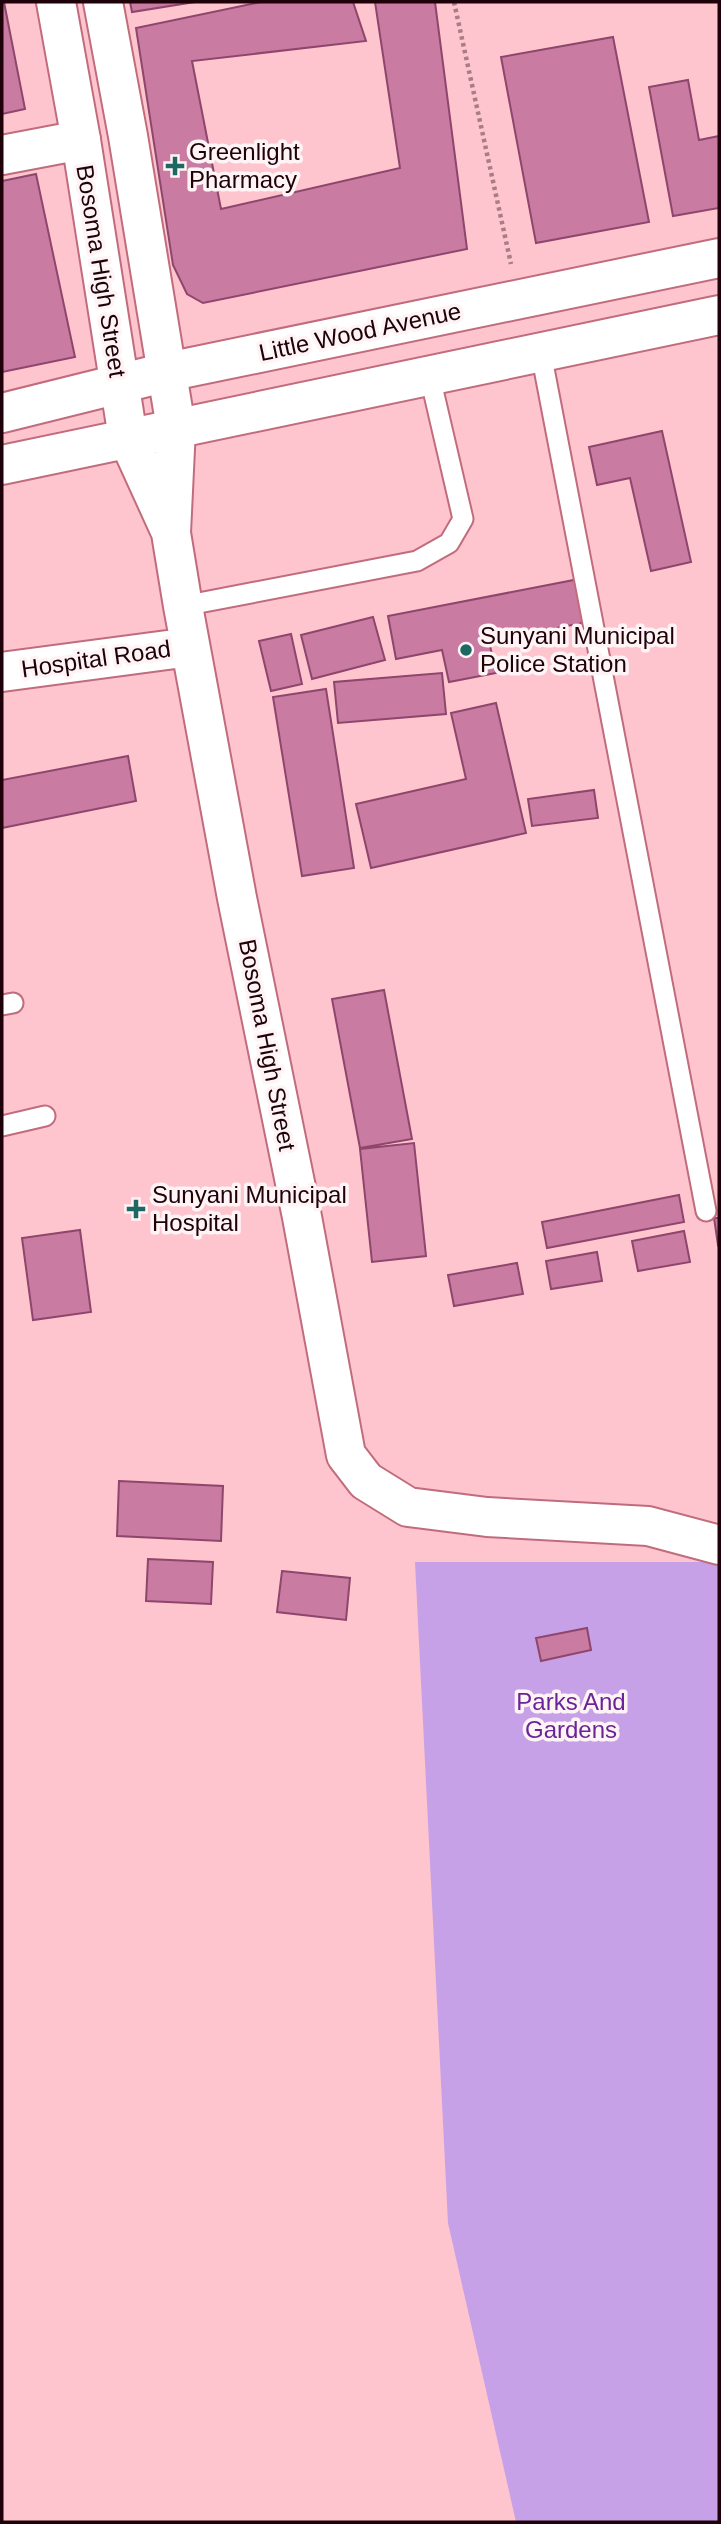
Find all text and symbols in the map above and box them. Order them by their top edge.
place label: Greenlight Pharmacy [189,138,300,193]
marker: Greenlight Pharmacy [167,158,183,174]
street label: Bosoma High Street [71,163,132,379]
street label: Little Wood Avenue [256,297,463,366]
place label: Sunyani Municipal Police Station [480,622,675,677]
street label: Hospital Road [19,635,172,682]
marker: Sunyani Municipal Police Station [458,642,474,658]
street label: Bosoma High Street [234,937,301,1153]
place label: Sunyani Municipal Hospital [152,1181,347,1236]
marker: Sunyani Municipal Hospital [126,1199,146,1219]
park label: Parks And Gardens [516,1688,626,1743]

